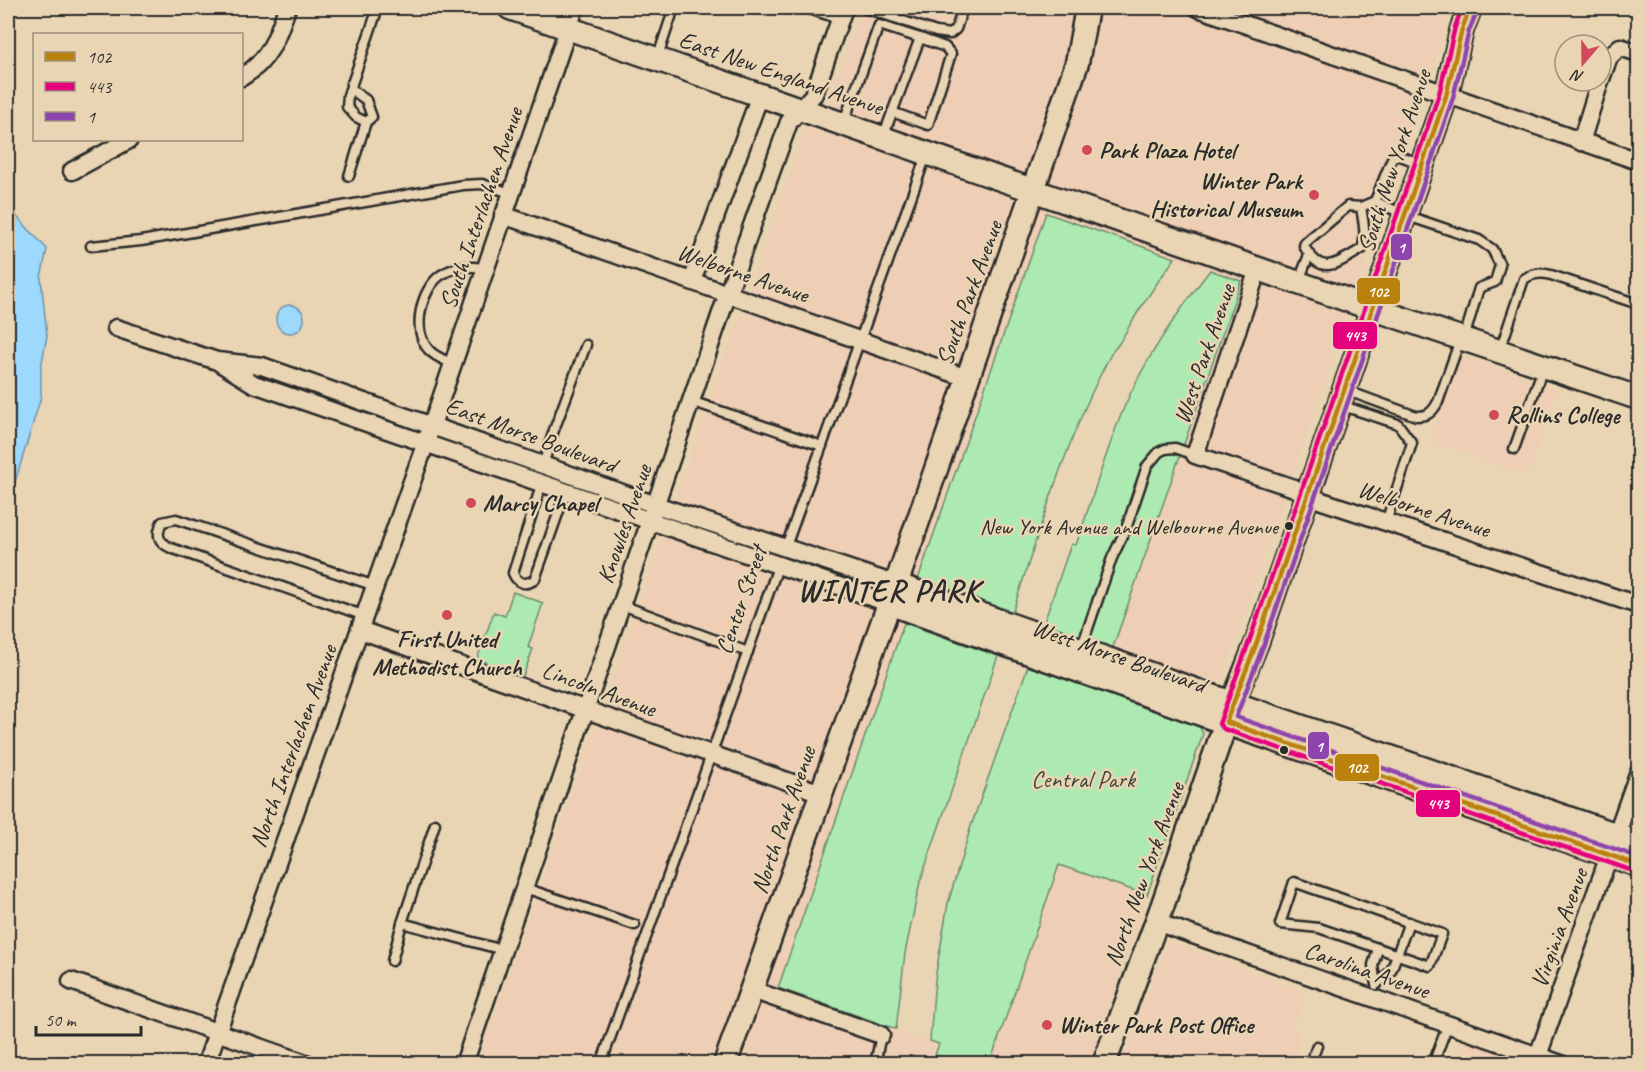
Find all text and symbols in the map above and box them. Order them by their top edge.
street label: East New England Avenue [675,24,889,123]
legend [33,33,243,141]
north arrow [1553,33,1613,93]
text: 102 [87,46,113,68]
street label: South New York Avenue [1350,64,1438,256]
text: N [1567,64,1586,87]
text: 443 [87,76,113,98]
street label: South Interlachen Avenue [432,101,530,313]
text: 1 [87,106,96,128]
place label: Park Plaza Hotel [1099,135,1240,165]
marker: Park Plaza Hotel [1080,143,1094,157]
place label: Winter Park Historical Museum [1150,166,1304,224]
marker: Winter Park Historical Museum [1307,188,1321,202]
street label: South Park Avenue [929,214,1010,369]
line badge: 1 [1390,233,1413,261]
street label: Welborne Avenue [673,237,815,310]
text: 1 [1397,238,1406,258]
line badge: 102 [1356,277,1401,305]
street label: West Park Avenue [1166,278,1243,428]
text: 102 [1367,282,1391,302]
line badge: 443 [1332,321,1378,350]
text: 443 [1344,326,1368,346]
street label: East Morse Boulevard [442,390,624,481]
place label: Rollins College [1506,400,1621,430]
marker: Rollins College [1487,408,1501,422]
street label: Knowles Avenue [590,459,659,587]
street label: Welborne Avenue [1354,474,1496,545]
place label: Marcy Chapel [483,488,602,518]
marker: Marcy Chapel [464,496,478,510]
place label: New York Avenue and Welbourne Avenue [980,513,1280,541]
marker: New York Avenue and Welbourne Avenue [1283,520,1295,532]
street label: Center Street [709,539,774,658]
district label: WINTER PARK [798,572,985,610]
marker: First United Methodist Church [440,608,454,622]
street label: West Morse Boulevard [1028,612,1213,701]
place label: First United Methodist Church [372,624,523,682]
street label: North Interlachen Avenue [242,639,344,851]
street label: Lincoln Avenue [538,655,662,724]
line badge: 1 [1307,731,1330,760]
text: 1 [1315,737,1324,757]
street label: North Park Avenue [744,740,823,898]
unlabelled marker [1278,744,1290,756]
line badge: 102 [1334,753,1380,782]
text: 102 [1346,758,1370,778]
park label: Central Park [1031,764,1137,794]
street label: North New York Avenue [1097,776,1192,970]
line badge: 443 [1415,789,1461,818]
text: 443 [1427,794,1451,814]
street label: Virginia Avenue [1524,862,1595,992]
street label: Carolina Avenue [1301,935,1435,1006]
scale bar [36,999,141,1037]
text: 50 m [45,1009,78,1031]
place label: Winter Park Post Office [1059,1010,1255,1040]
marker: Winter Park Post Office [1040,1018,1054,1032]

